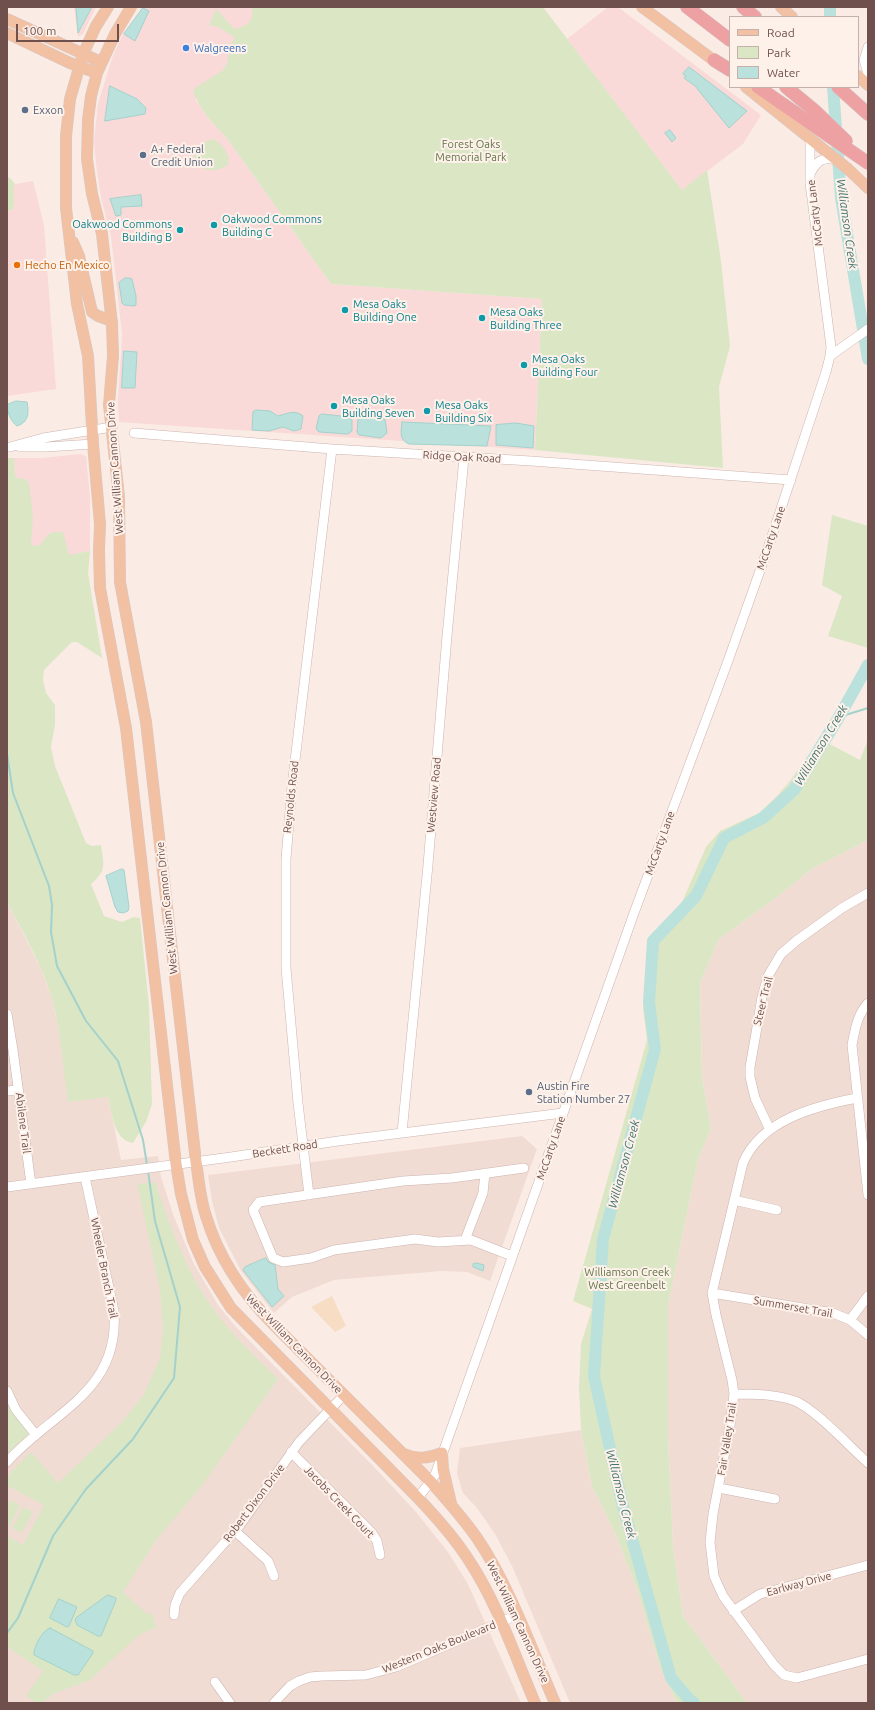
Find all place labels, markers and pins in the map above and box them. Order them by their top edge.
place label: Walgreens [194,41,246,55]
marker: Walgreens [181,43,191,53]
place label: Exxon [33,103,63,117]
marker: Exxon [20,105,30,115]
place label: A+ Federal Credit Union [151,142,213,168]
marker: A+ Federal Credit Union [138,150,148,160]
place label: Oakwood Commons Building C [222,212,322,238]
place label: Oakwood Commons Building B [72,217,172,243]
marker: Oakwood Commons Building C [209,220,219,230]
marker: Oakwood Commons Building B [175,225,185,235]
place label: Hecho En Mexico [25,258,109,272]
marker: Hecho En Mexico [12,260,22,270]
place label: Mesa Oaks Building One [353,297,417,323]
marker: Mesa Oaks Building One [340,305,350,315]
place label: Mesa Oaks Building Three [490,305,562,331]
marker: Mesa Oaks Building Three [477,313,487,323]
place label: Mesa Oaks Building Four [532,352,598,378]
marker: Mesa Oaks Building Four [519,360,529,370]
place label: Mesa Oaks Building Seven [342,393,415,419]
place label: Mesa Oaks Building Six [435,398,492,424]
marker: Mesa Oaks Building Seven [329,401,339,411]
marker: Mesa Oaks Building Six [422,406,432,416]
place label: Austin Fire Station Number 27 [537,1079,630,1105]
marker: Austin Fire Station Number 27 [524,1087,534,1097]

